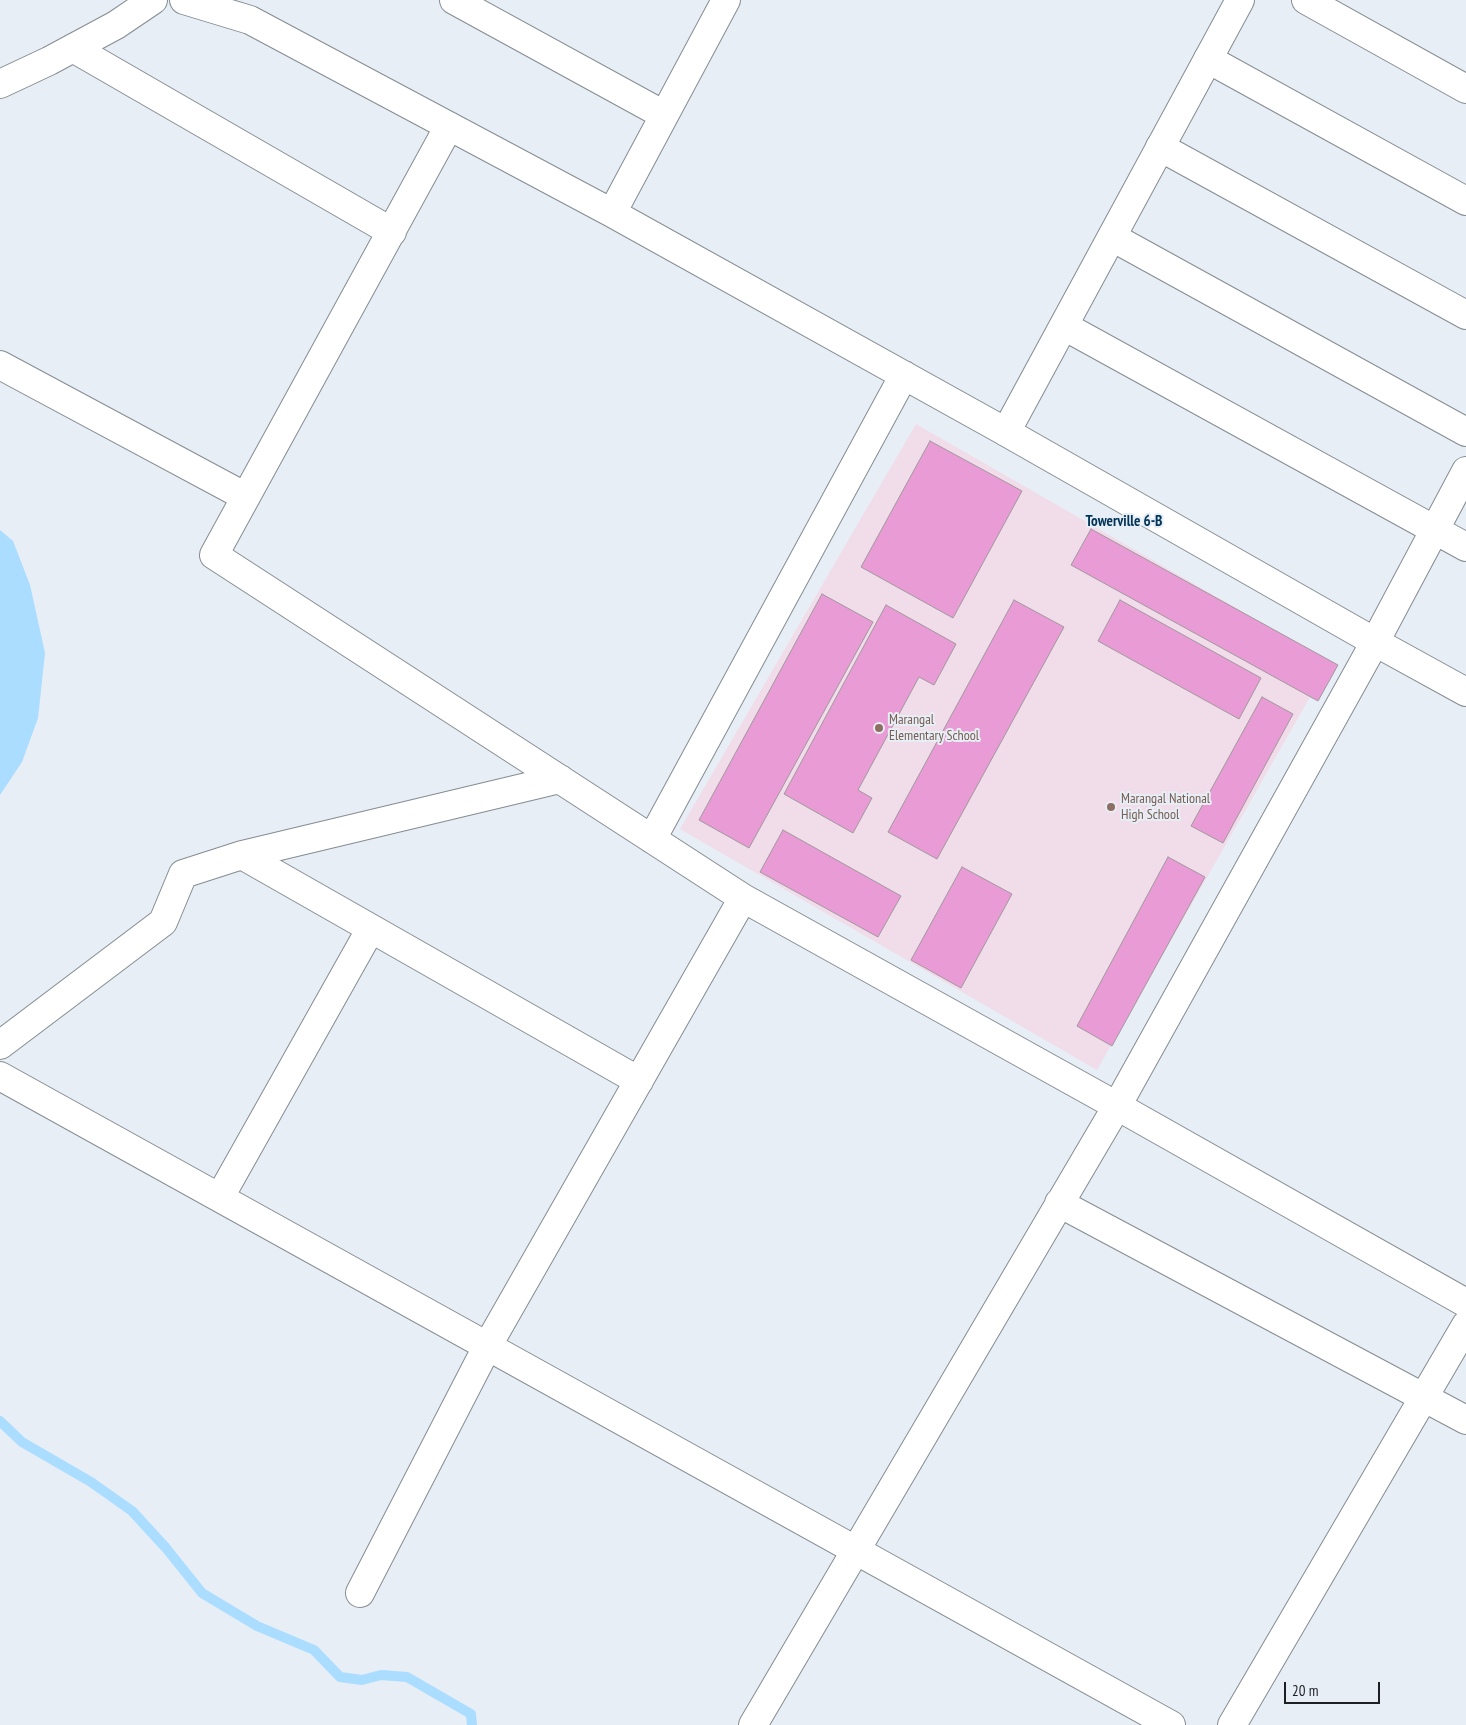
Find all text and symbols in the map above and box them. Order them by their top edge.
district label: Towerville 6-B [1086,513,1162,531]
place label: Marangal Elementary School [889,712,979,744]
marker: Marangal Elementary School [873,722,885,734]
place label: Marangal National High School [1121,791,1210,824]
marker: Marangal National High School [1105,801,1117,813]
scale bar [1286,1672,1382,1704]
text: 20 m [1292,1681,1318,1700]

